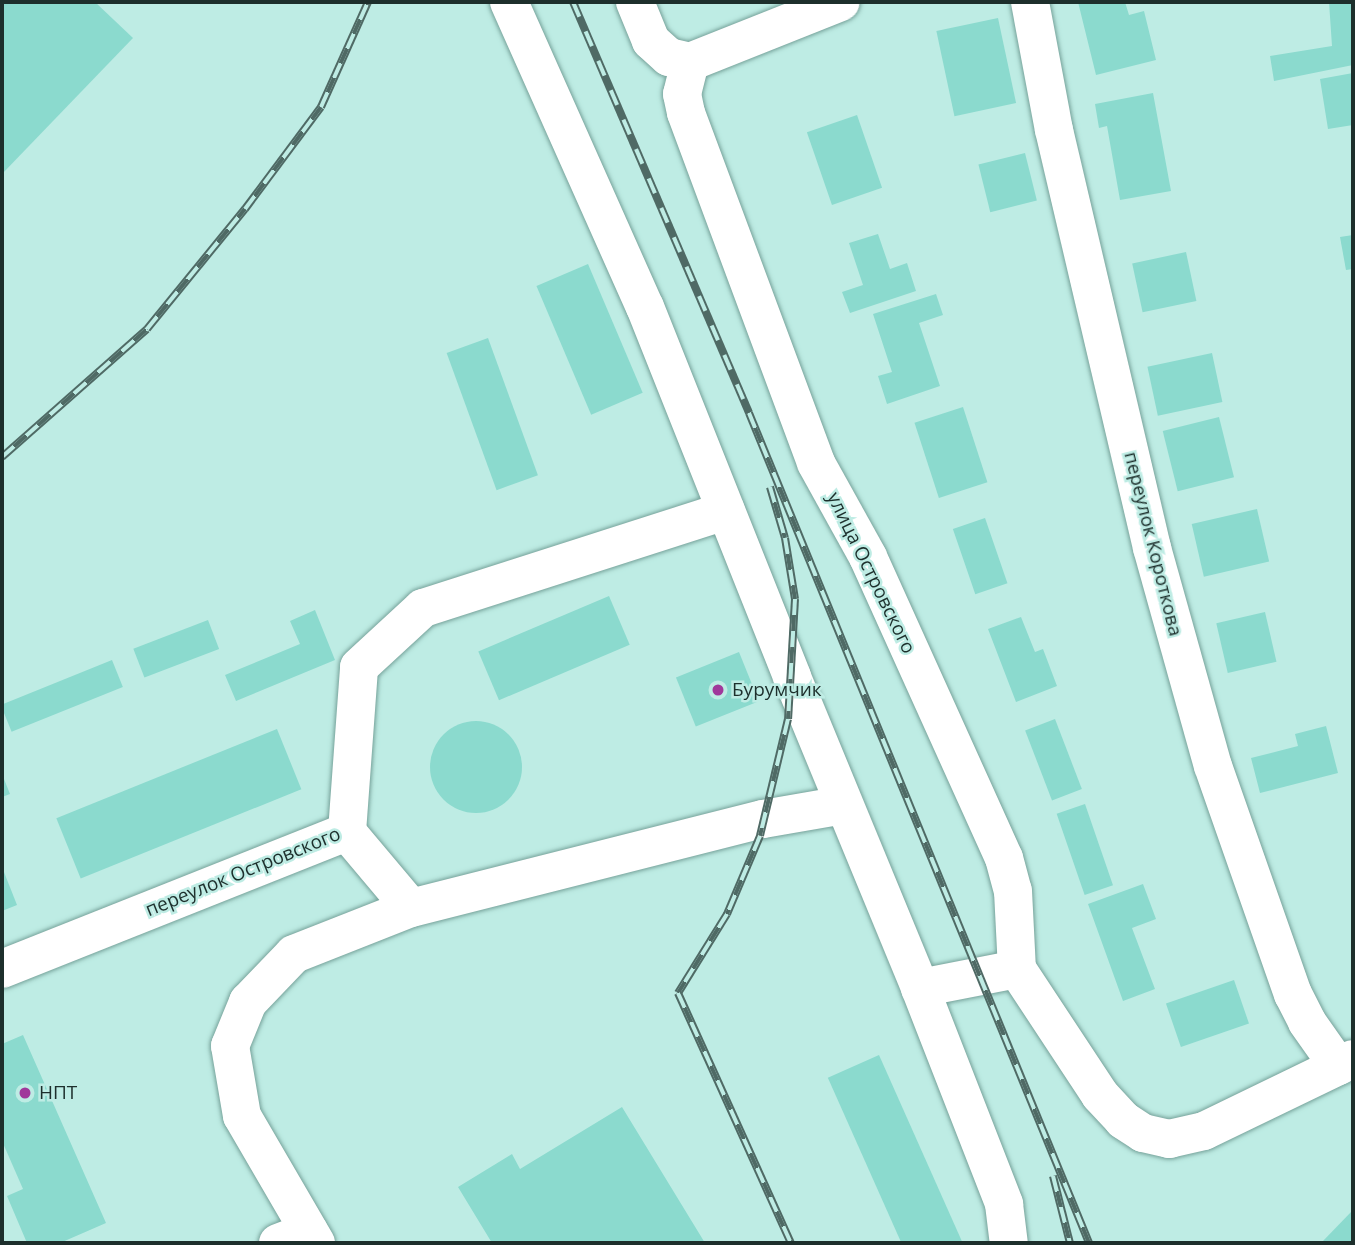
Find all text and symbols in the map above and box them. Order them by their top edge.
street label: переулок Короткова [1119,450,1187,638]
street label: улица Островского [822,489,920,657]
place label: Бурумчик [732,679,822,701]
marker: Бурумчик [710,682,726,698]
street label: переулок Островского [142,822,344,922]
place label: НПТ [39,1082,77,1104]
marker: НПТ [17,1085,33,1101]

